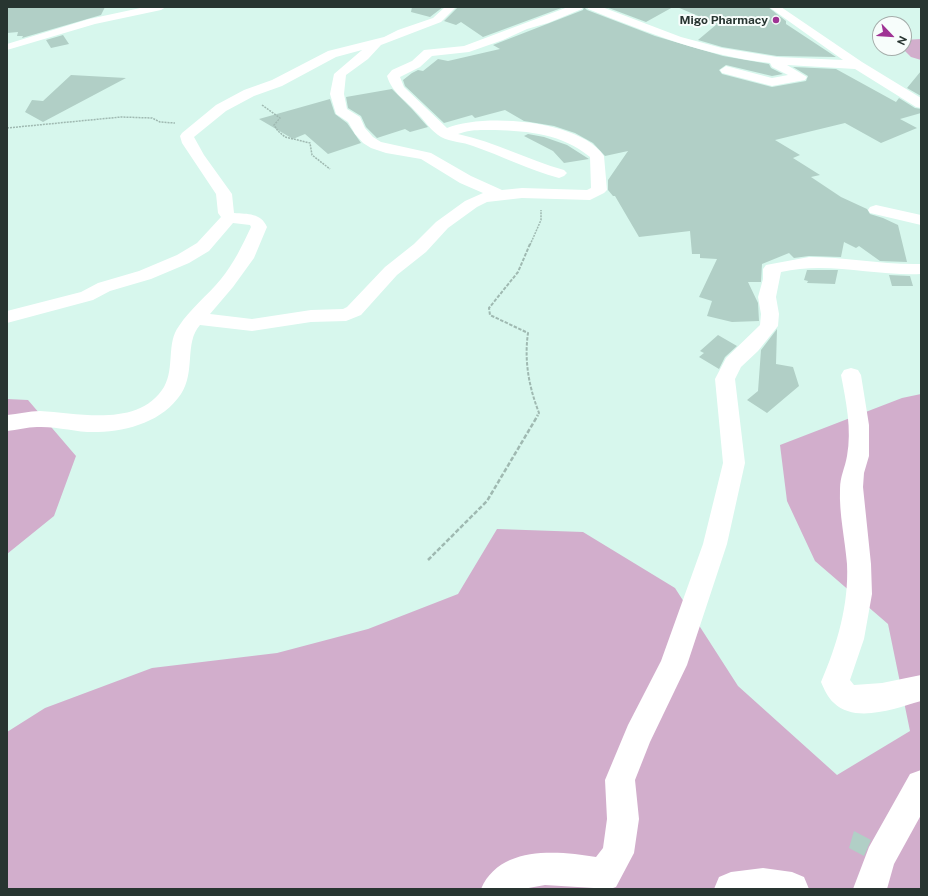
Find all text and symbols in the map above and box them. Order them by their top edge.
place label: Migo Pharmacy [680,13,768,27]
marker: Migo Pharmacy [771,15,781,25]
north arrow [872,16,912,56]
text: N [895,34,909,47]

